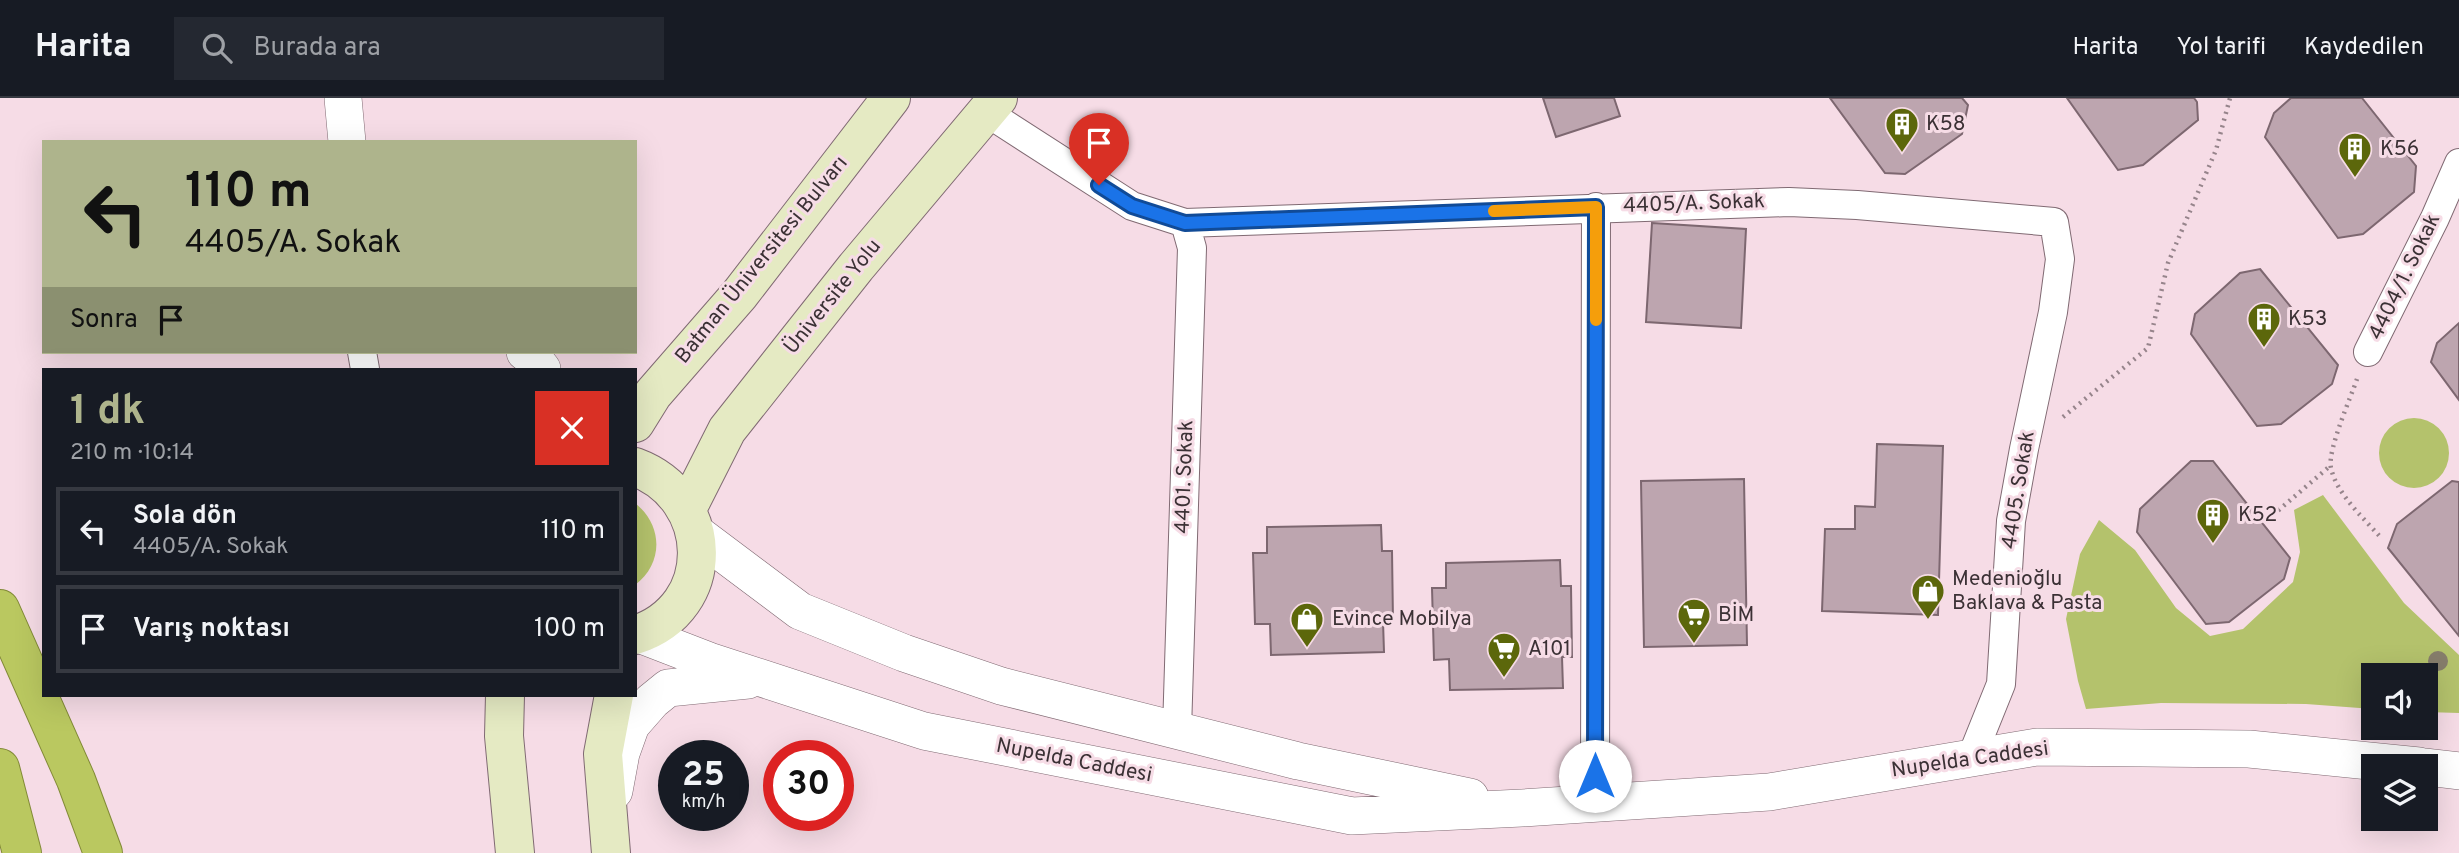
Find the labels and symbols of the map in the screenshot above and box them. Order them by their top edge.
building icon: K58 [1883,105,1921,154]
place label: K58 [1926,111,1966,138]
pin [1069,113,1129,185]
building icon: K56 [2336,130,2374,179]
place label: K56 [2380,136,2419,163]
street label: Batman Üniversitesi Bulvarı [670,151,854,369]
street label: 4405/A. Sokak [1623,188,1765,220]
street label: 4404/1. Sokak [2363,210,2447,344]
street label: Üniversite Yolu [778,234,888,360]
building icon: K53 [2245,300,2283,349]
place label: K53 [2288,306,2327,333]
street label: 4401. Sokak [1170,420,1200,534]
street label: 4405. Sokak [1996,429,2042,551]
building icon: K52 [2194,496,2232,545]
place label: K52 [2238,502,2277,529]
place label: Medenioğlu Baklava & Pasta [1952,566,2102,617]
shop icon: Medenioğlu Baklava & Pasta [1909,572,1947,621]
supermarket icon: BİM [1675,596,1713,645]
shop icon: Evince Mobilya [1288,600,1326,649]
place label: BİM [1718,602,1754,629]
place label: Evince Mobilya [1332,606,1472,633]
supermarket icon: A101 [1485,630,1523,679]
place label: A101 [1528,636,1571,663]
street label: Nupelda Caddesi [994,733,1154,789]
street label: Nupelda Caddesi [1890,736,2050,784]
position arrow [1558,739,1632,813]
speed limit sign: 30 [763,740,854,831]

